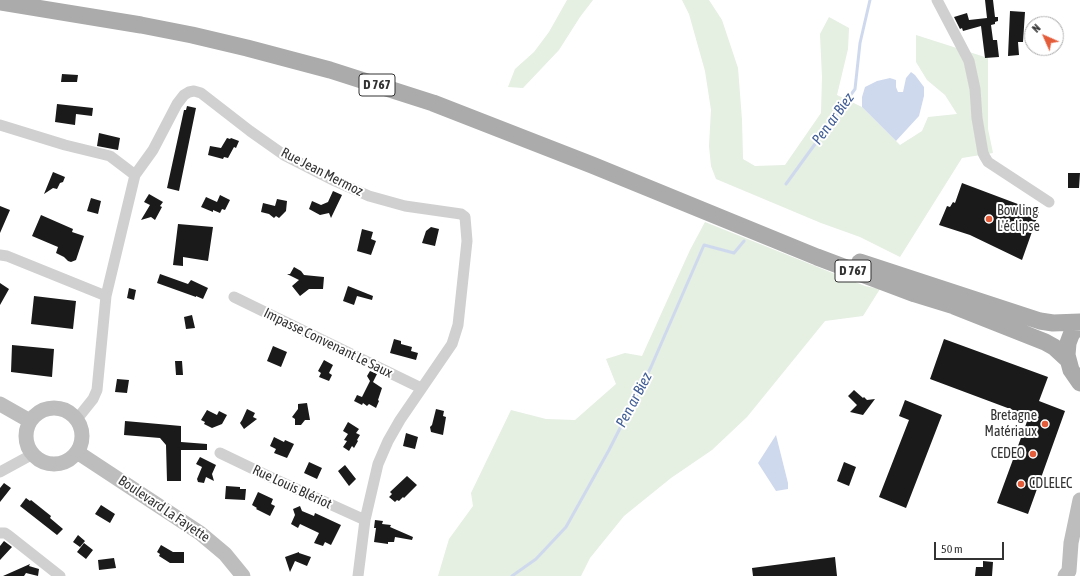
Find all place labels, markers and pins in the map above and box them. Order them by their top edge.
place label: Bowling L'éclipse [997,203,1040,236]
marker: Bowling L'éclipse [984,214,994,224]
place label: Bretagne Matériaux [985,408,1037,440]
marker: Bretagne Matériaux [1040,419,1050,429]
place label: CEDEO [991,446,1025,462]
marker: CEDEO [1028,449,1038,459]
place label: CDLELEC [1029,476,1072,492]
marker: CDLELEC [1016,479,1026,489]

